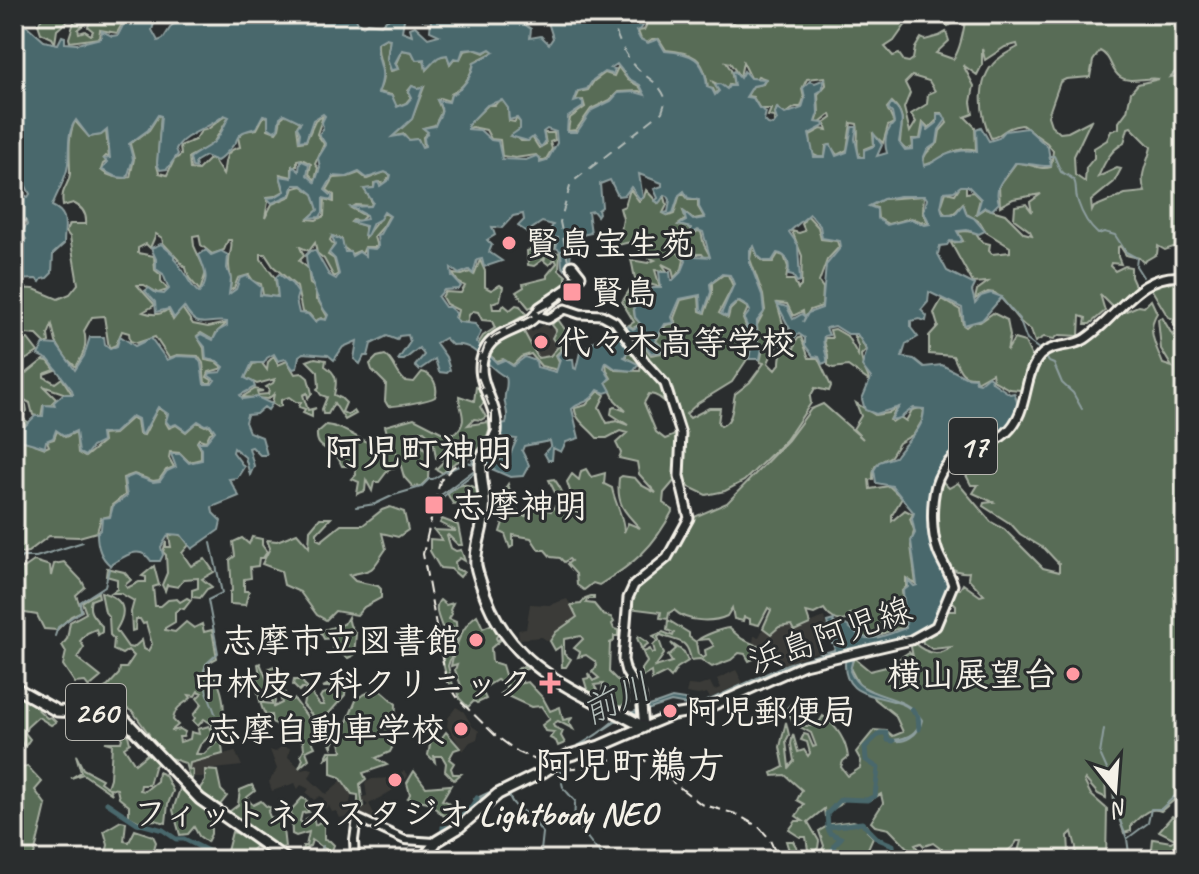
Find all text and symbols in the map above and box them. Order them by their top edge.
place label: 賢島宝生苑 [525,222,695,265]
marker: 賢島宝生苑 [500,234,518,252]
place label: 賢島 [590,271,658,314]
marker: 賢島 [561,281,583,303]
place label: 代々木高等学校 [557,321,795,364]
marker: 代々木高等学校 [532,333,550,351]
road number: 17 [949,418,997,474]
district label: 阿児町神明 [324,429,514,476]
place label: 志摩神明 [452,484,588,527]
marker: 志摩神明 [423,494,445,516]
street label: 浜島阿児線 [743,587,917,683]
place label: 志摩市立図書館 [222,619,460,662]
marker: 志摩市立図書館 [467,631,485,649]
place label: 横山展望台 [887,653,1057,696]
place label: 中林皮フ科クリニック [192,662,532,705]
water label: 前川 [574,663,658,735]
marker: 横山展望台 [1064,665,1082,683]
marker: 中林皮フ科クリニック [539,672,561,694]
road number: 260 [66,684,126,740]
place label: 阿児郵便局 [686,690,856,733]
marker: 阿児郵便局 [661,702,679,720]
place label: 志摩自動車学校 [207,708,445,751]
marker: 志摩自動車学校 [452,720,470,738]
district label: 阿児町鵜方 [535,742,725,789]
north arrow [1075,750,1155,830]
marker: フィットネススタジオ Lightbody NEO [386,771,404,789]
place label: フィットネススタジオ Lightbody NEO [133,792,661,835]
text: N [1107,793,1131,825]

